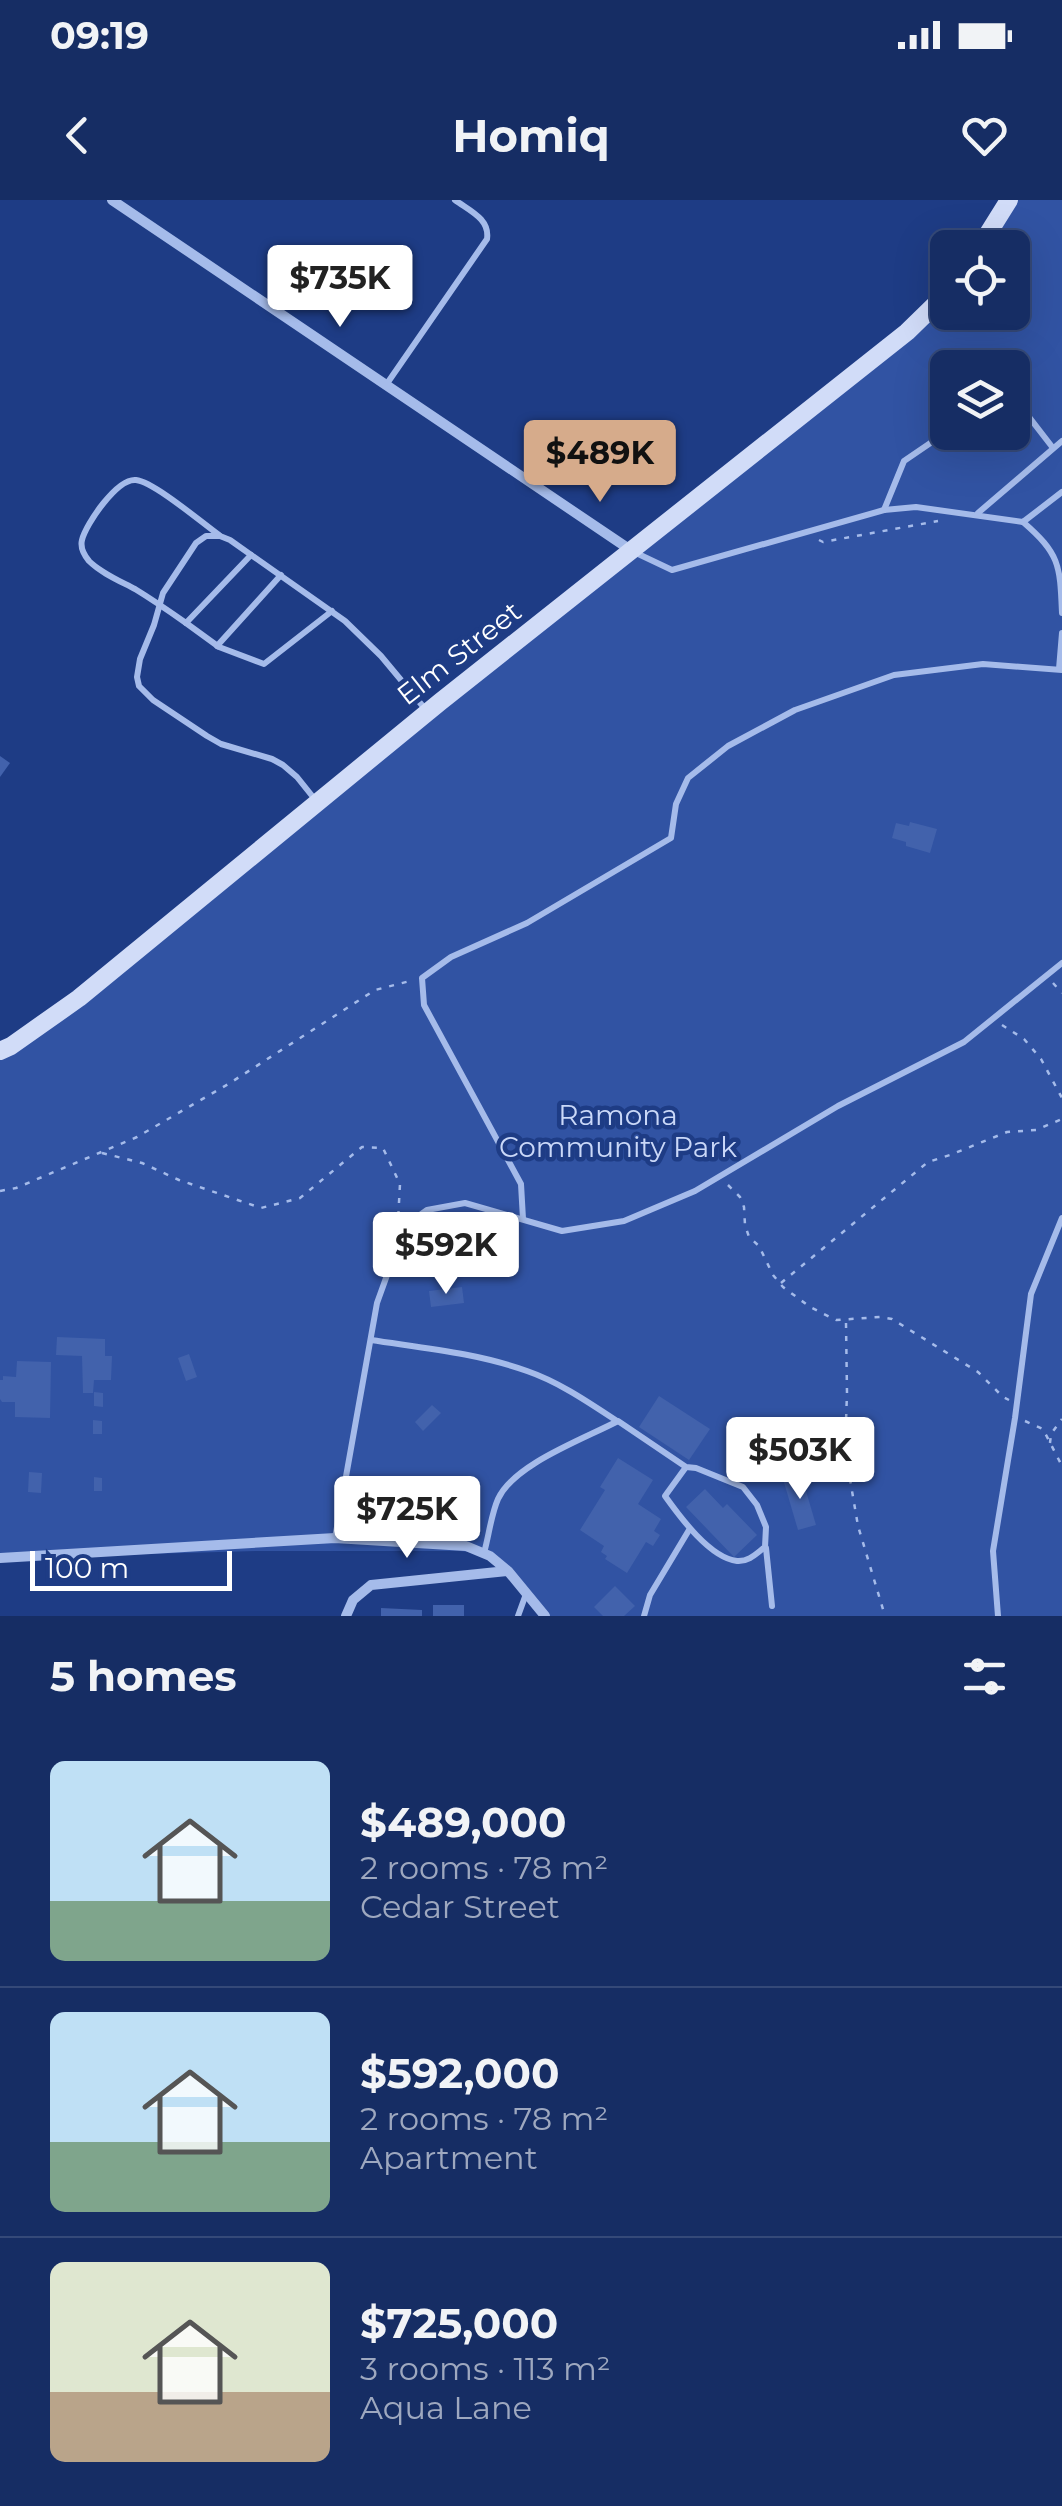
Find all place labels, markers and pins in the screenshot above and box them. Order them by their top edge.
pin: $735K [270,245,410,330]
pin: $489K [530,420,670,505]
pin: $592K [376,1212,516,1297]
pin: $503K [730,1417,870,1502]
pin: $725K [337,1476,477,1561]

